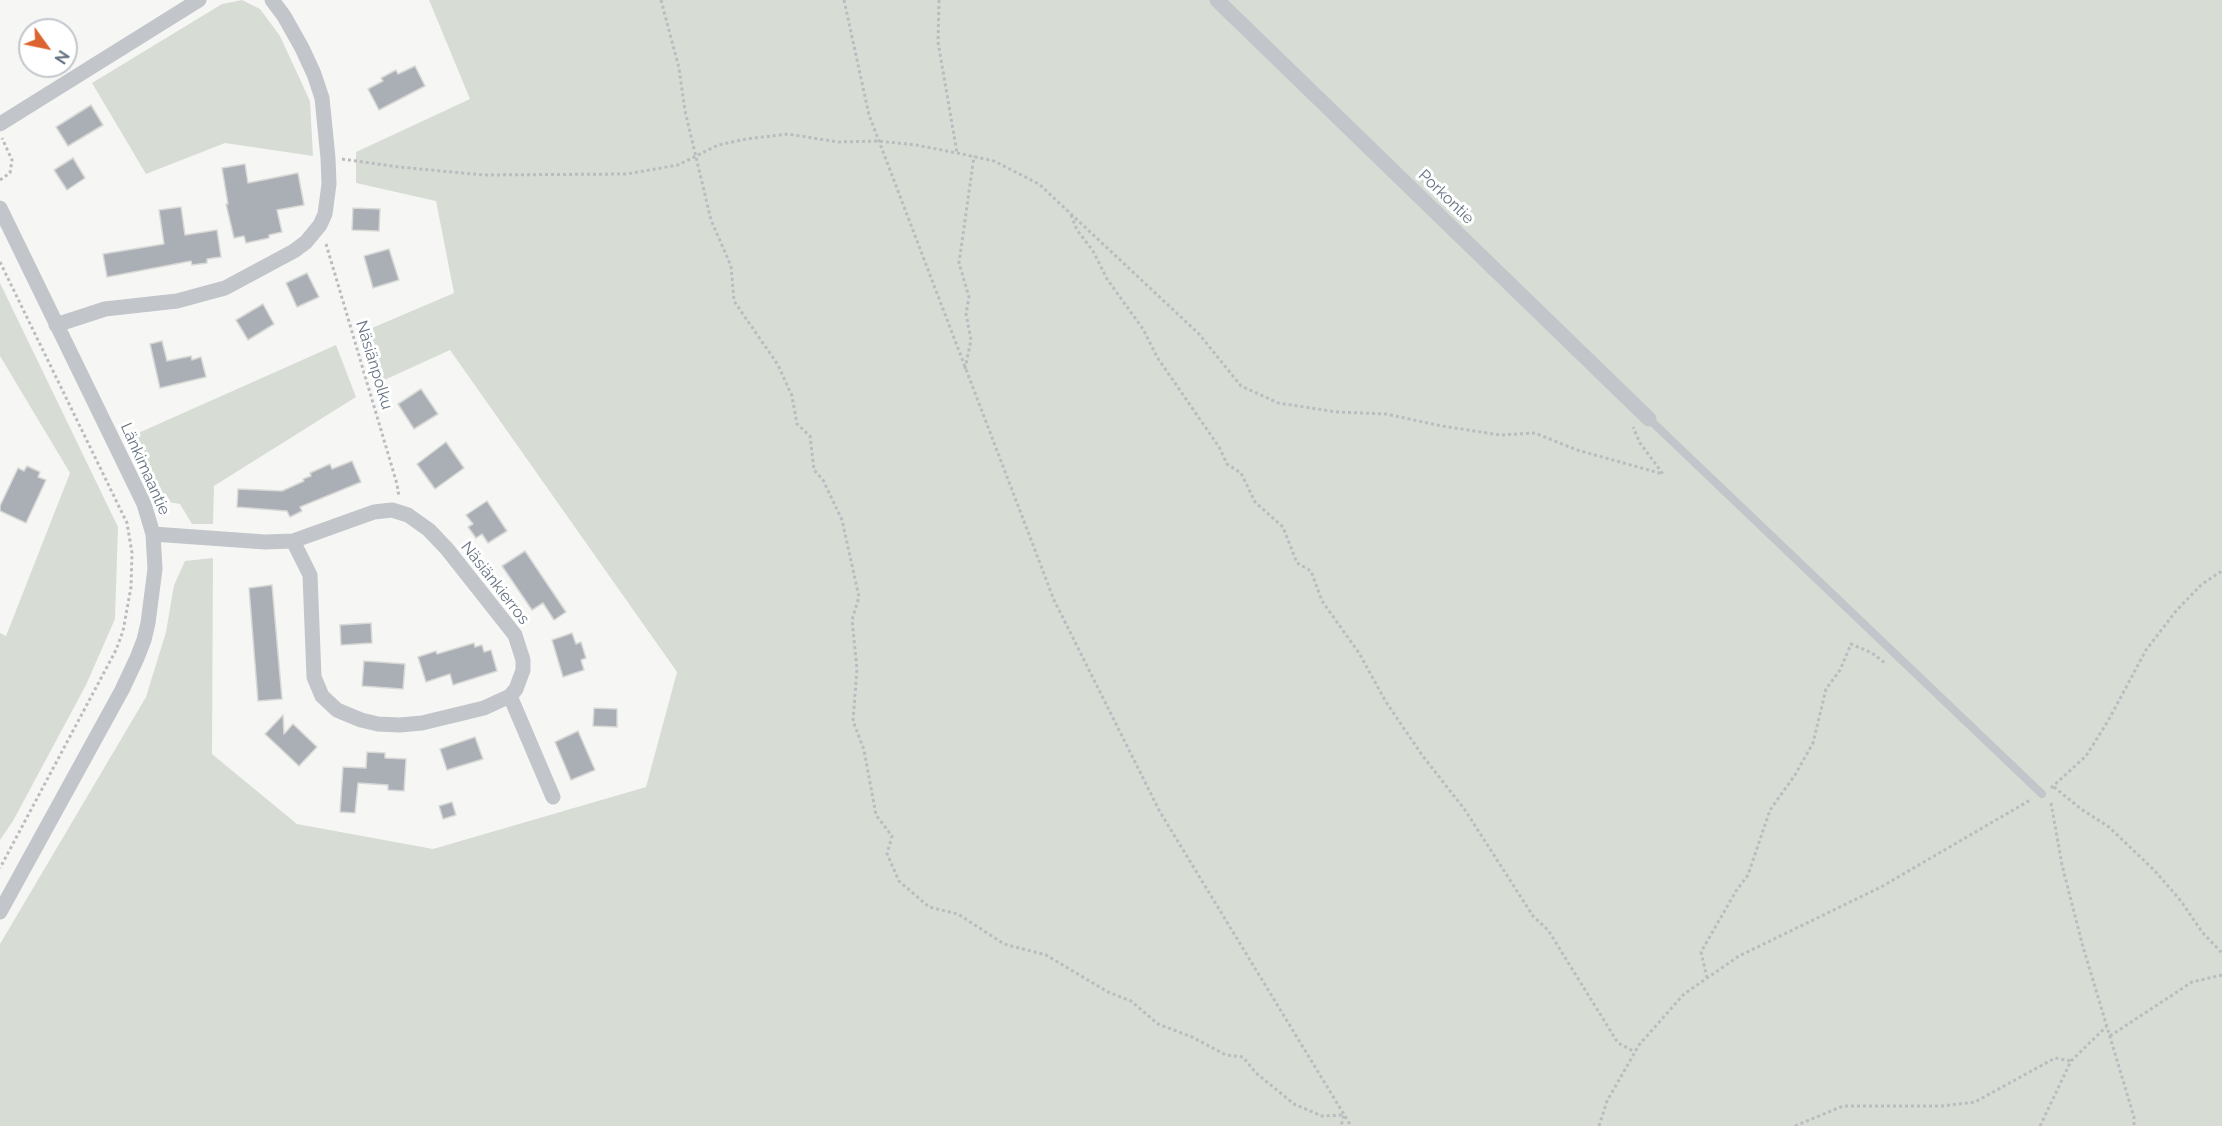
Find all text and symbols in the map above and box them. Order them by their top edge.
north arrow [18,18,78,78]
text: N [51,47,73,67]
street label: Porkontie [1414,166,1478,228]
street label: Näsiänpolku [351,318,397,412]
street label: Länkimaantie [116,420,174,518]
street label: Näsiänkierros [457,538,533,628]

